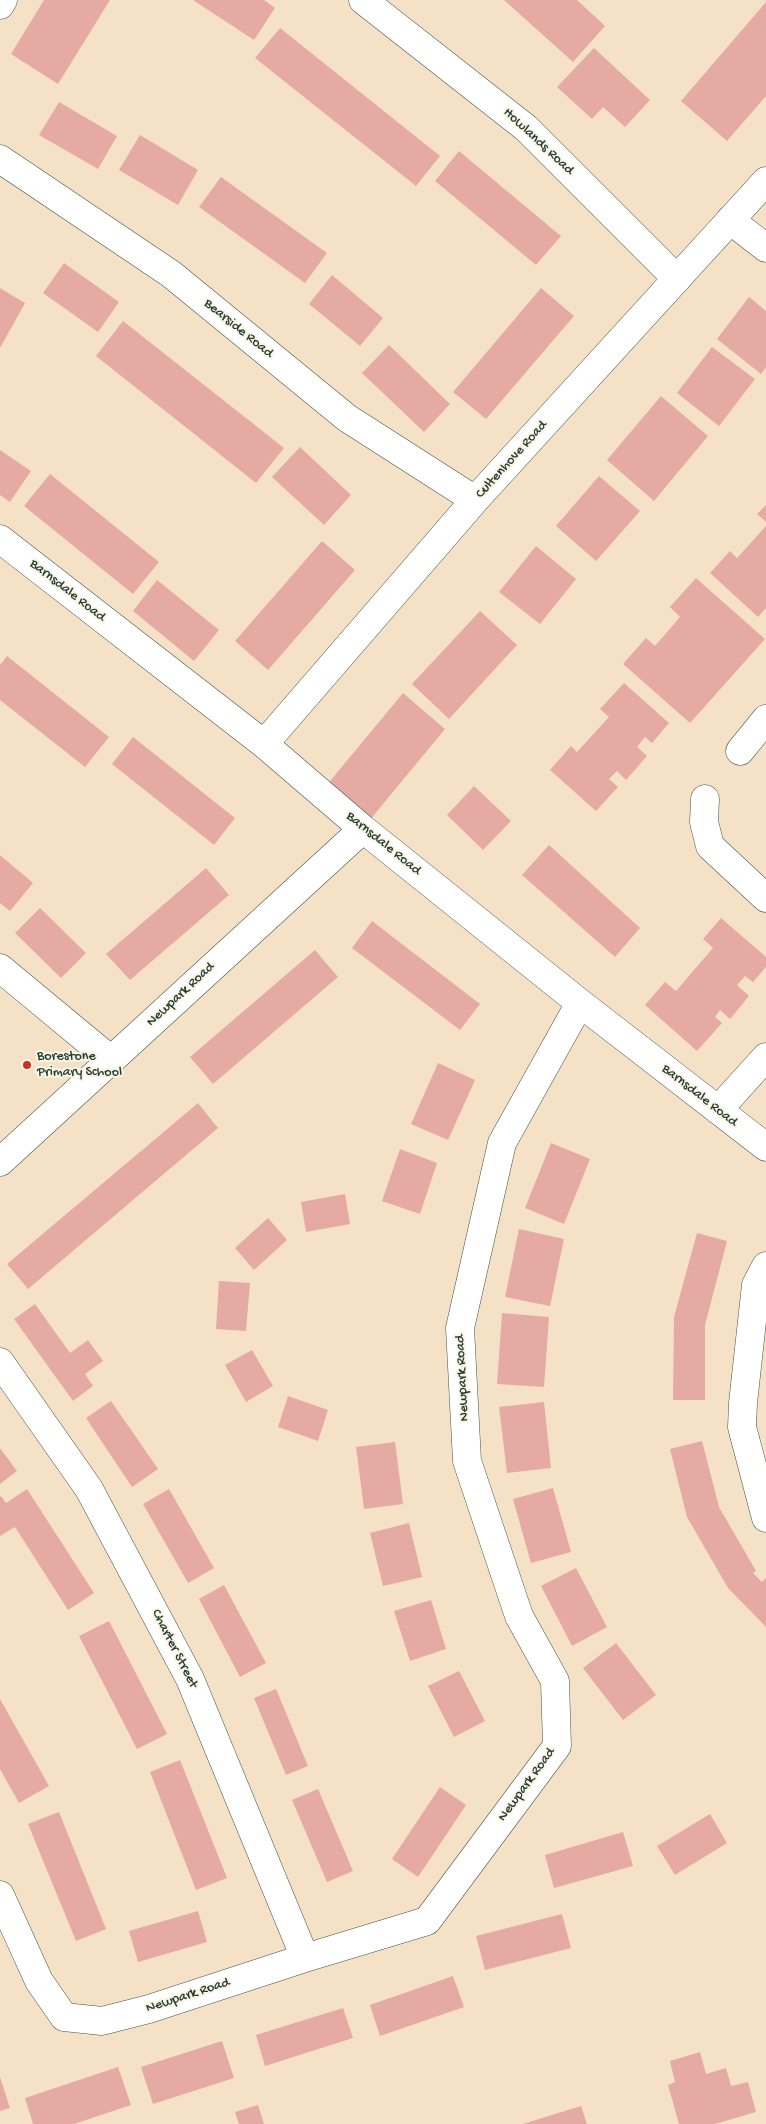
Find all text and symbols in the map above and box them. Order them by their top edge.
street label: Howlands Road [499,105,577,179]
street label: Bearside Road [200,296,276,362]
street label: Cultenhove Road [473,418,551,502]
street label: Barnsdale Road [26,556,108,626]
street label: Barnsdale Road [342,809,424,879]
street label: Newpark Road [143,959,219,1031]
place label: Borestone Primary School [37,1049,122,1082]
marker: Borestone Primary School [21,1059,33,1071]
street label: Barnsdale Road [658,1061,740,1131]
street label: Newpark Road [452,1334,474,1422]
street label: Charter Street [147,1607,201,1691]
street label: Newpark Road [495,1745,559,1825]
street label: Newpark Road [144,1975,232,2017]

